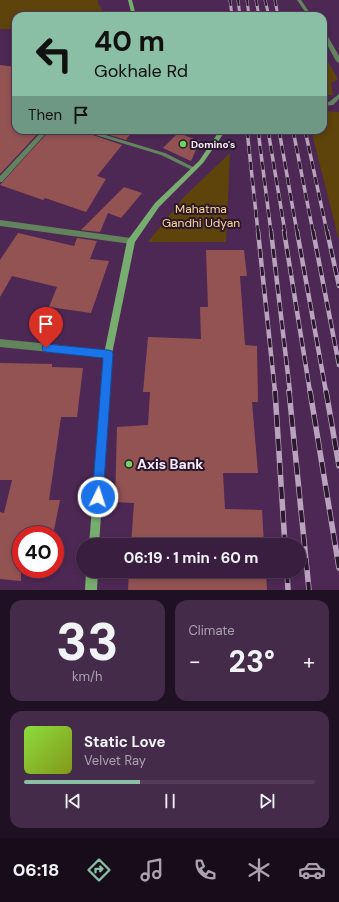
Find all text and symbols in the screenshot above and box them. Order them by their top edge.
text: 40 m [94,23,165,60]
icon: left [28,28,80,80]
text: Gokhale Rd [94,59,188,83]
icon: arrive [70,104,92,126]
text: Then [28,105,62,125]
place label: Domino's [191,138,235,151]
marker: Domino's [178,139,188,149]
park label: Mahatma Gandhi Udyan [162,201,240,231]
pin [29,307,63,348]
icon: arrive [35,313,57,335]
place label: Axis Bank [137,455,203,473]
marker: Axis Bank [124,459,134,469]
position arrow [77,476,119,518]
speed limit sign: 40 [12,526,64,578]
text: 06:19 · 1 min · 60 m [124,548,258,568]
text: 33 [56,608,119,676]
text: Climate [189,622,235,639]
text: 23° [229,642,275,681]
text: − [189,647,201,676]
text: + [303,647,315,676]
text: km/h [72,668,103,685]
text: Static Love [84,732,165,752]
text: Velvet Ray [84,752,146,769]
icon: previous [62,790,84,812]
icon: pause [159,790,181,812]
icon: next [256,790,278,812]
icon: directions [85,856,113,884]
icon: music [138,856,166,884]
icon: phone [191,856,219,884]
icon: climate [245,856,273,884]
icon: car [298,856,326,884]
text: 06:18 [13,858,59,882]

